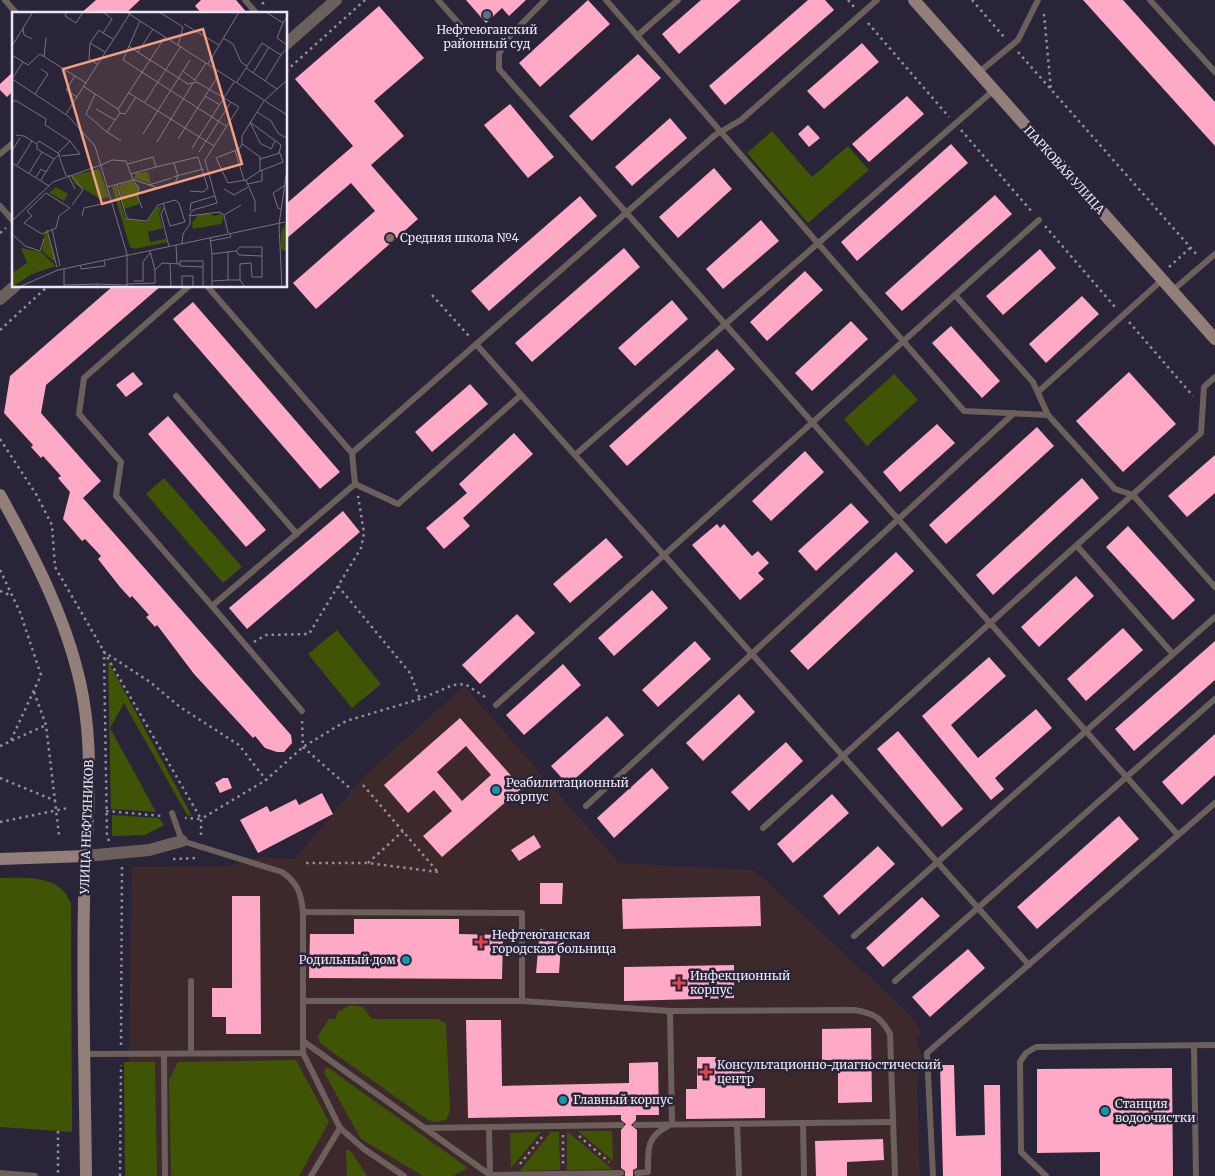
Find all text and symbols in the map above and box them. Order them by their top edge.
marker: Нефтеюганский районный суд [481,9,493,21]
inset map [12,12,288,288]
place label: Нефтеюганский районный суд [436,22,538,51]
street label: ПАРКОВАЯ УЛИЦА [1021,122,1108,217]
place label: Средняя школа №4 [400,230,519,245]
marker: Средняя школа №4 [384,232,396,244]
street label: УЛИЦА НЕФТЯНИКОВ [77,760,96,895]
place label: Реабилитационный корпус [506,775,629,804]
marker: Реабилитационный корпус [490,784,502,796]
place label: Нефтеюганская городская больница [492,927,617,956]
marker: Нефтеюганская городская больница [474,935,488,949]
place label: Родильный дом [299,952,396,967]
marker: Родильный дом [400,954,412,966]
place label: Инфекционный корпус [690,968,790,997]
marker: Инфекционный корпус [672,976,686,990]
place label: Консультационно-диагностический центр [717,1057,941,1086]
marker: Консультационно-диагностический центр [699,1065,713,1079]
place label: Главный корпус [573,1092,673,1107]
marker: Главный корпус [557,1094,569,1106]
place label: Станция водоочистки [1115,1096,1196,1125]
marker: Станция водоочистки [1099,1105,1111,1117]

